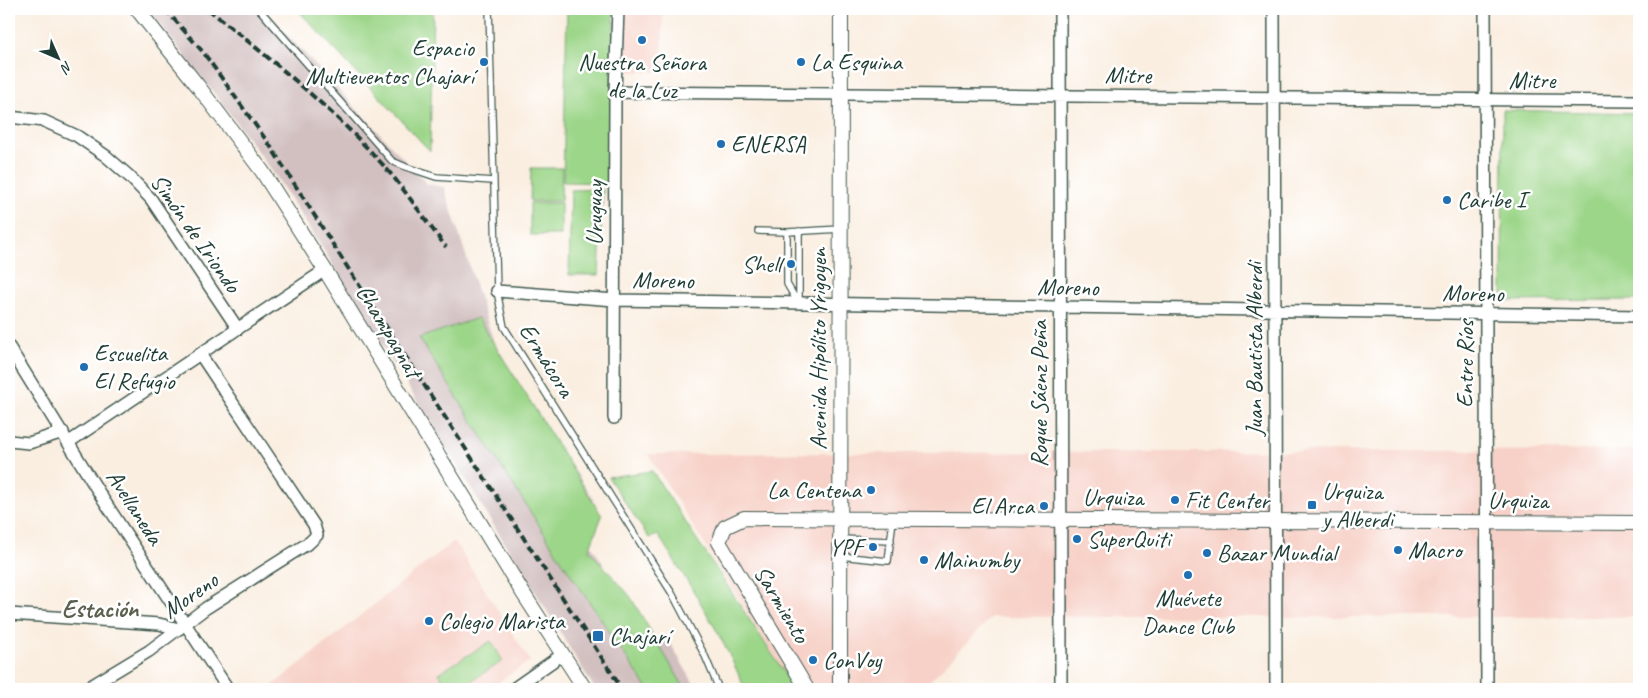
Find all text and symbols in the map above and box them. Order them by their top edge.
north arrow [32,32,82,82]
place label: Espacio Multieventos Chajarí [306,33,479,91]
marker: Nuestra Señora de la Luz [636,34,648,46]
place label: Nuestra Señora de la Luz [578,47,707,105]
place label: La Esquina [811,47,904,77]
marker: Espacio Multieventos Chajarí [478,56,490,68]
marker: La Esquina [795,56,807,68]
text: N [56,58,76,78]
street label: Mitre [1105,60,1154,90]
street label: Mitre [1509,65,1557,95]
place label: ENERSA [731,129,807,159]
marker: ENERSA [715,138,727,150]
street label: Simón de Iriondo [144,168,249,299]
street label: Uruguay [579,179,609,245]
place label: Caribe I [1457,185,1531,215]
marker: Caribe I [1441,194,1453,206]
street label: Avenida Hipólito Yrigoyen [803,247,833,450]
place label: Shell [742,249,785,279]
marker: Shell [785,258,797,270]
street label: Juan Bautista Alberdi [1239,259,1269,437]
street label: Moreno [632,264,696,296]
street label: Moreno [1037,271,1101,303]
street label: Moreno [1442,277,1506,309]
street label: Champagnat [350,279,430,386]
street label: Ermácora [513,317,582,404]
street label: Entre Ríos [1450,317,1480,408]
street label: Roque Sáenz Peña [1024,319,1054,468]
place label: Escuelita El Refugio [94,338,176,396]
marker: Escuelita El Refugio [78,361,90,373]
street label: Avellaneda [100,464,171,552]
place label: La Centena [767,475,862,505]
place label: Urquiza y Alberdi [1320,476,1395,534]
street label: Urquiza [1083,482,1145,512]
marker: La Centena [865,484,877,496]
place label: Fit Center [1185,485,1271,515]
street label: Urquiza [1488,485,1550,515]
place label: El Arca [971,491,1035,521]
marker: Fit Center [1169,494,1181,506]
marker: Urquiza y Alberdi [1306,499,1318,511]
marker: El Arca [1038,500,1050,512]
place label: SuperQuiti [1087,524,1173,554]
place label: YPF [829,532,867,562]
marker: SuperQuiti [1071,533,1083,545]
place label: Macro [1408,535,1464,565]
place label: Bazar Mundial [1217,538,1340,568]
marker: YPF [867,541,879,553]
marker: Macro [1392,544,1404,556]
place label: Mainumby [934,545,1021,575]
marker: Bazar Mundial [1201,547,1213,559]
marker: Mainumby [918,554,930,566]
street label: Sarmiento [747,560,817,649]
street label: Moreno [156,564,225,625]
marker: Muévete Dance Club [1182,569,1194,581]
place label: Muévete Dance Club [1142,583,1236,641]
district label: Estación [62,593,140,625]
place label: Colegio Marista [439,606,566,636]
marker: Colegio Marista [423,615,435,627]
place label: Chajarí [609,621,674,651]
marker: Chajarí [591,629,605,643]
place label: ConVoy [823,645,883,675]
marker: ConVoy [807,654,819,666]

